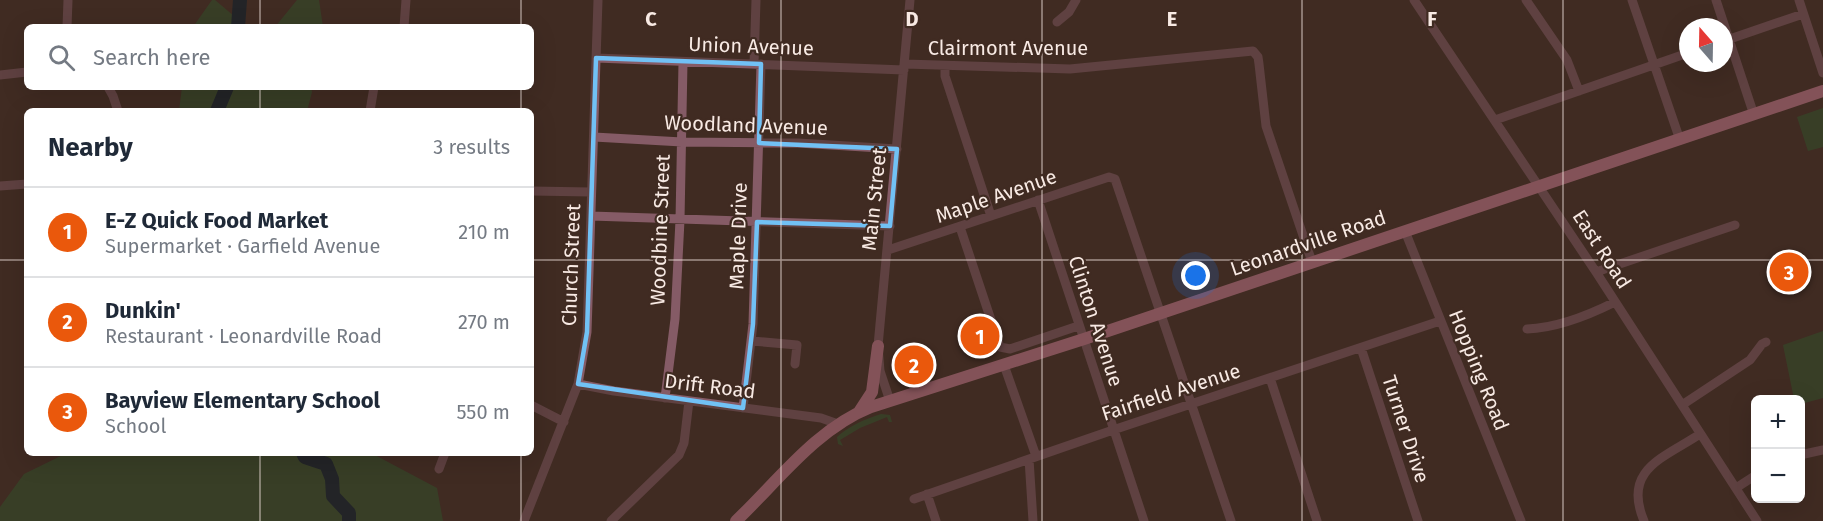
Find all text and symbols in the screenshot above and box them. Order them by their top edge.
text: C [645,7,657,31]
text: D [905,7,919,31]
text: E [1167,7,1177,31]
text: F [1427,7,1437,31]
north arrow [1679,18,1733,72]
search box [24,24,534,90]
street label: Union Avenue [688,32,814,60]
street label: Clairmont Avenue [928,36,1088,60]
icon: search [45,41,78,74]
text: Search here [93,44,211,71]
street label: Woodland Avenue [664,110,828,140]
text: Nearby [48,132,133,163]
text: 3 results [433,135,510,159]
street label: Main Street [857,146,891,252]
street label: Woodbine Street [645,153,675,306]
street label: Maple Avenue [932,164,1060,228]
street label: Maple Drive [724,182,752,290]
street label: Church Street [557,203,585,327]
street label: Leonardville Road [1227,205,1389,281]
street label: East Road [1568,205,1636,293]
text: E-Z Quick Food Market [105,207,328,234]
text: 1 [63,220,72,244]
text: 210 m [458,220,510,244]
text: Supermarket · Garfield Avenue [105,234,380,258]
pin: 3 [1770,250,1808,294]
street label: Clinton Avenue [1064,253,1128,389]
your location [1181,261,1210,290]
text: Dunkin' [105,297,181,324]
street label: Hopping Road [1444,306,1514,434]
text: 2 [62,310,73,334]
text: 270 m [458,310,510,334]
pin: 1 [960,314,1000,358]
text: Restaurant · Leonardville Road [105,324,382,348]
pin: 2 [894,342,934,388]
street label: Fairfield Avenue [1098,358,1244,426]
street label: Drift Road [663,369,757,403]
street label: Turner Drive [1377,372,1435,486]
text: Bayview Elementary School [105,387,380,414]
map controls [1751,395,1805,503]
button: + [1751,395,1805,449]
text: 3 [62,400,73,424]
text: 550 m [456,400,510,424]
text: School [105,414,166,438]
button: − [1751,449,1805,503]

